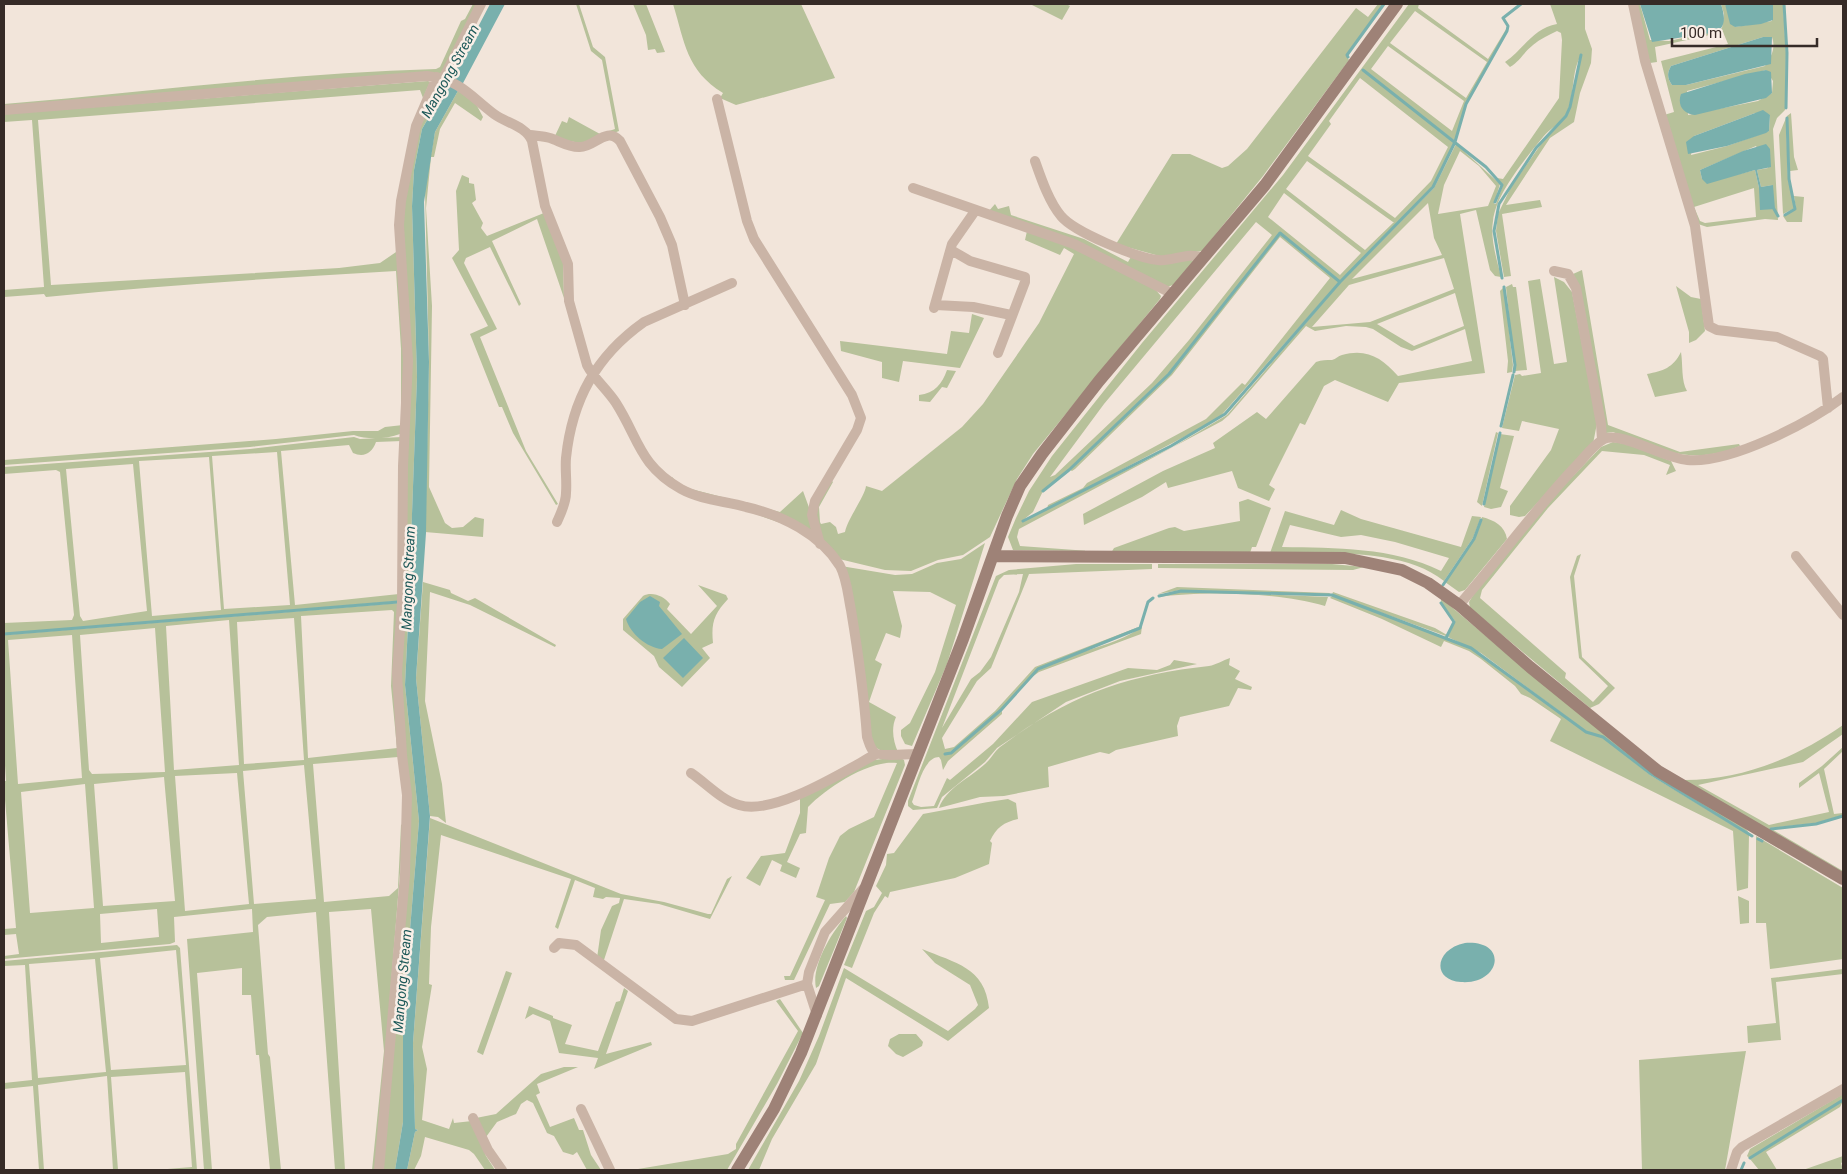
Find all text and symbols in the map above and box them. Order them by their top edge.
scale bar [1672,15,1817,47]
water label: Mangong Stream [418,21,482,120]
text: 100 m [1680,24,1722,42]
water label: Mangong Stream [398,526,418,630]
water label: Mangong Stream [389,928,415,1034]

